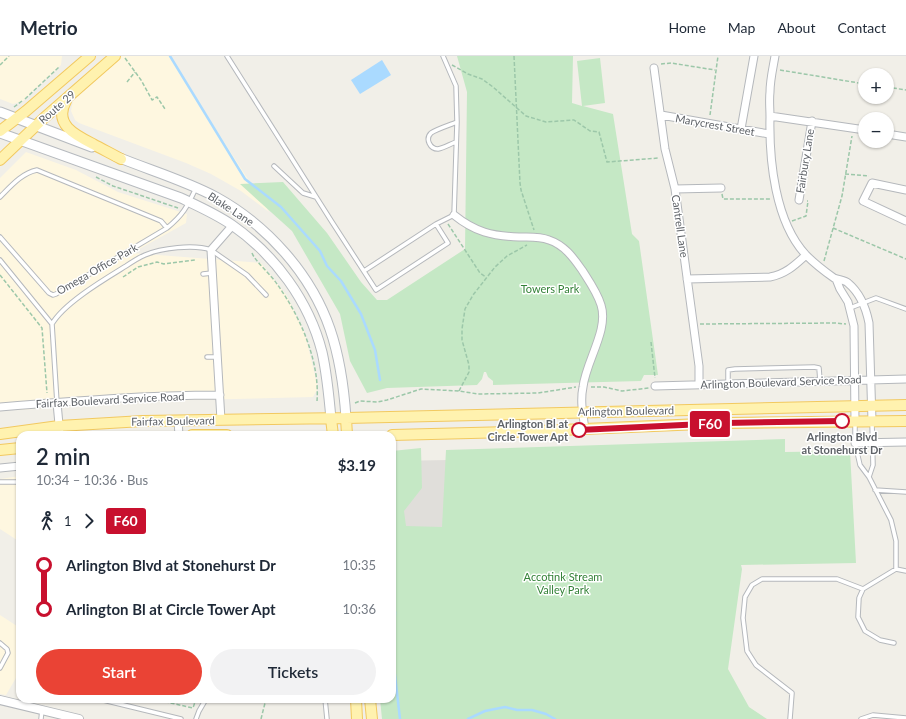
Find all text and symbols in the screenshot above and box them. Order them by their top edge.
text: Metrio [20,16,78,39]
text: Home [668,19,706,36]
text: Map [728,19,755,36]
text: About [777,19,815,36]
text: Contact [837,19,886,36]
map controls [858,68,894,148]
button: + [858,68,894,104]
street label: Route 29 [36,87,78,126]
street label: Marycrest Street [674,111,756,138]
button: − [858,112,894,148]
street label: Fairbury Lane [793,128,816,194]
street label: Blake Lane [206,189,257,228]
street label: Cantrell Lane [670,194,691,258]
street label: Omega Office Park [54,240,140,297]
park label: Towers Park [521,282,580,295]
street label: Arlington Boulevard Service Road [700,372,862,391]
street label: Fairfax Boulevard Service Road [35,389,185,410]
street label: Arlington Boulevard [578,403,674,418]
line badge: F60 [687,411,733,437]
street label: Fairfax Boulevard [131,413,215,428]
marker: Arlington Blvd at Stonehurst Dr [834,413,850,429]
text: F60 [698,415,722,432]
place label: Arlington Bl at Circle Tower Apt [488,417,569,443]
marker: Arlington Bl at Circle Tower Apt [571,422,587,438]
place label: Arlington Blvd at Stonehurst Dr [802,430,883,456]
text: 2 min [36,443,90,470]
text: $3.19 [338,456,376,474]
text: 10:34 – 10:36 · Bus [36,472,148,488]
icon: walk [36,510,58,532]
icon: forward [78,510,100,532]
text: F60 [114,512,138,529]
text: 1 [64,513,72,529]
text: Arlington Blvd at Stonehurst Dr [66,556,276,574]
text: 10:35 [343,557,376,573]
park label: Accotink Stream Valley Park [524,570,602,596]
text: Arlington Bl at Circle Tower Apt [66,600,276,618]
text: 10:36 [343,601,376,617]
button: Start [36,649,202,695]
button: Tickets [210,649,376,695]

